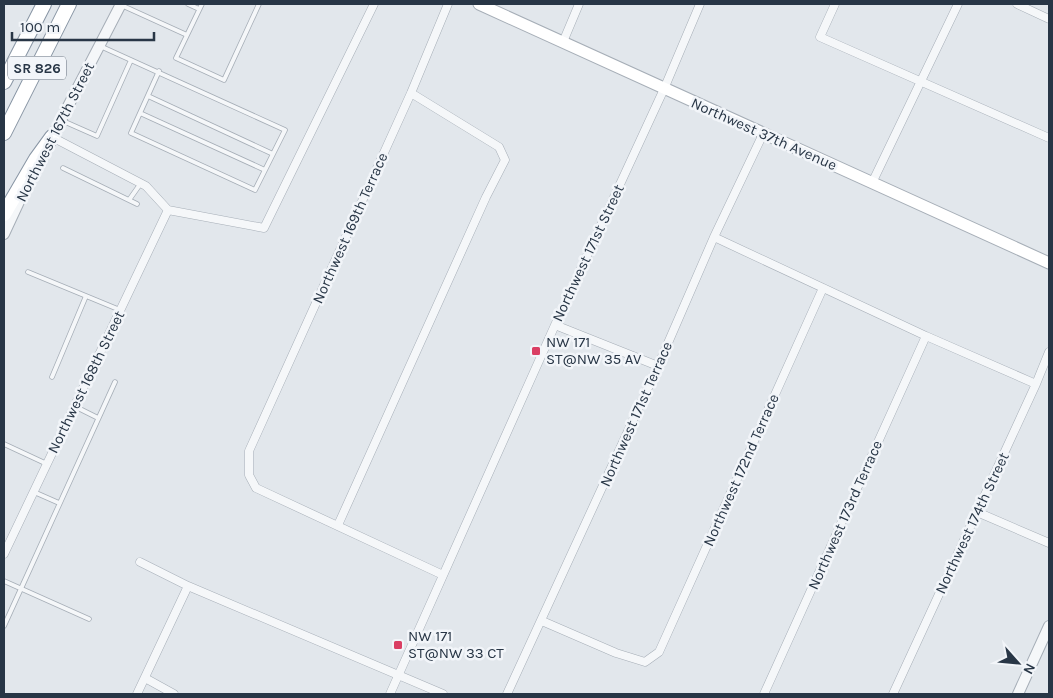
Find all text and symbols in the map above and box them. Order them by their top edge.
scale bar [12,10,155,42]
text: 100 m [20,18,60,36]
road number: SR 826 [8,56,66,80]
street label: Northwest 167th Street [12,59,98,205]
street label: Northwest 37th Avenue [688,94,840,174]
street label: Northwest 169th Terrace [309,150,391,306]
street label: Northwest 171st Street [548,181,628,325]
street label: Northwest 168th Street [44,307,129,456]
place label: NW 171 ST@NW 35 AV [546,333,642,368]
street label: Northwest 171st Terrace [596,339,676,489]
marker: NW 171 ST@NW 35 AV [530,345,542,357]
street label: Northwest 172nd Terrace [699,391,783,549]
street label: Northwest 173rd Terrace [804,438,886,592]
street label: Northwest 174th Street [931,449,1013,597]
place label: NW 171 ST@NW 33 CT [408,627,504,662]
north arrow [993,638,1043,688]
marker: NW 171 ST@NW 33 CT [392,639,404,651]
text: N [1019,660,1039,677]

